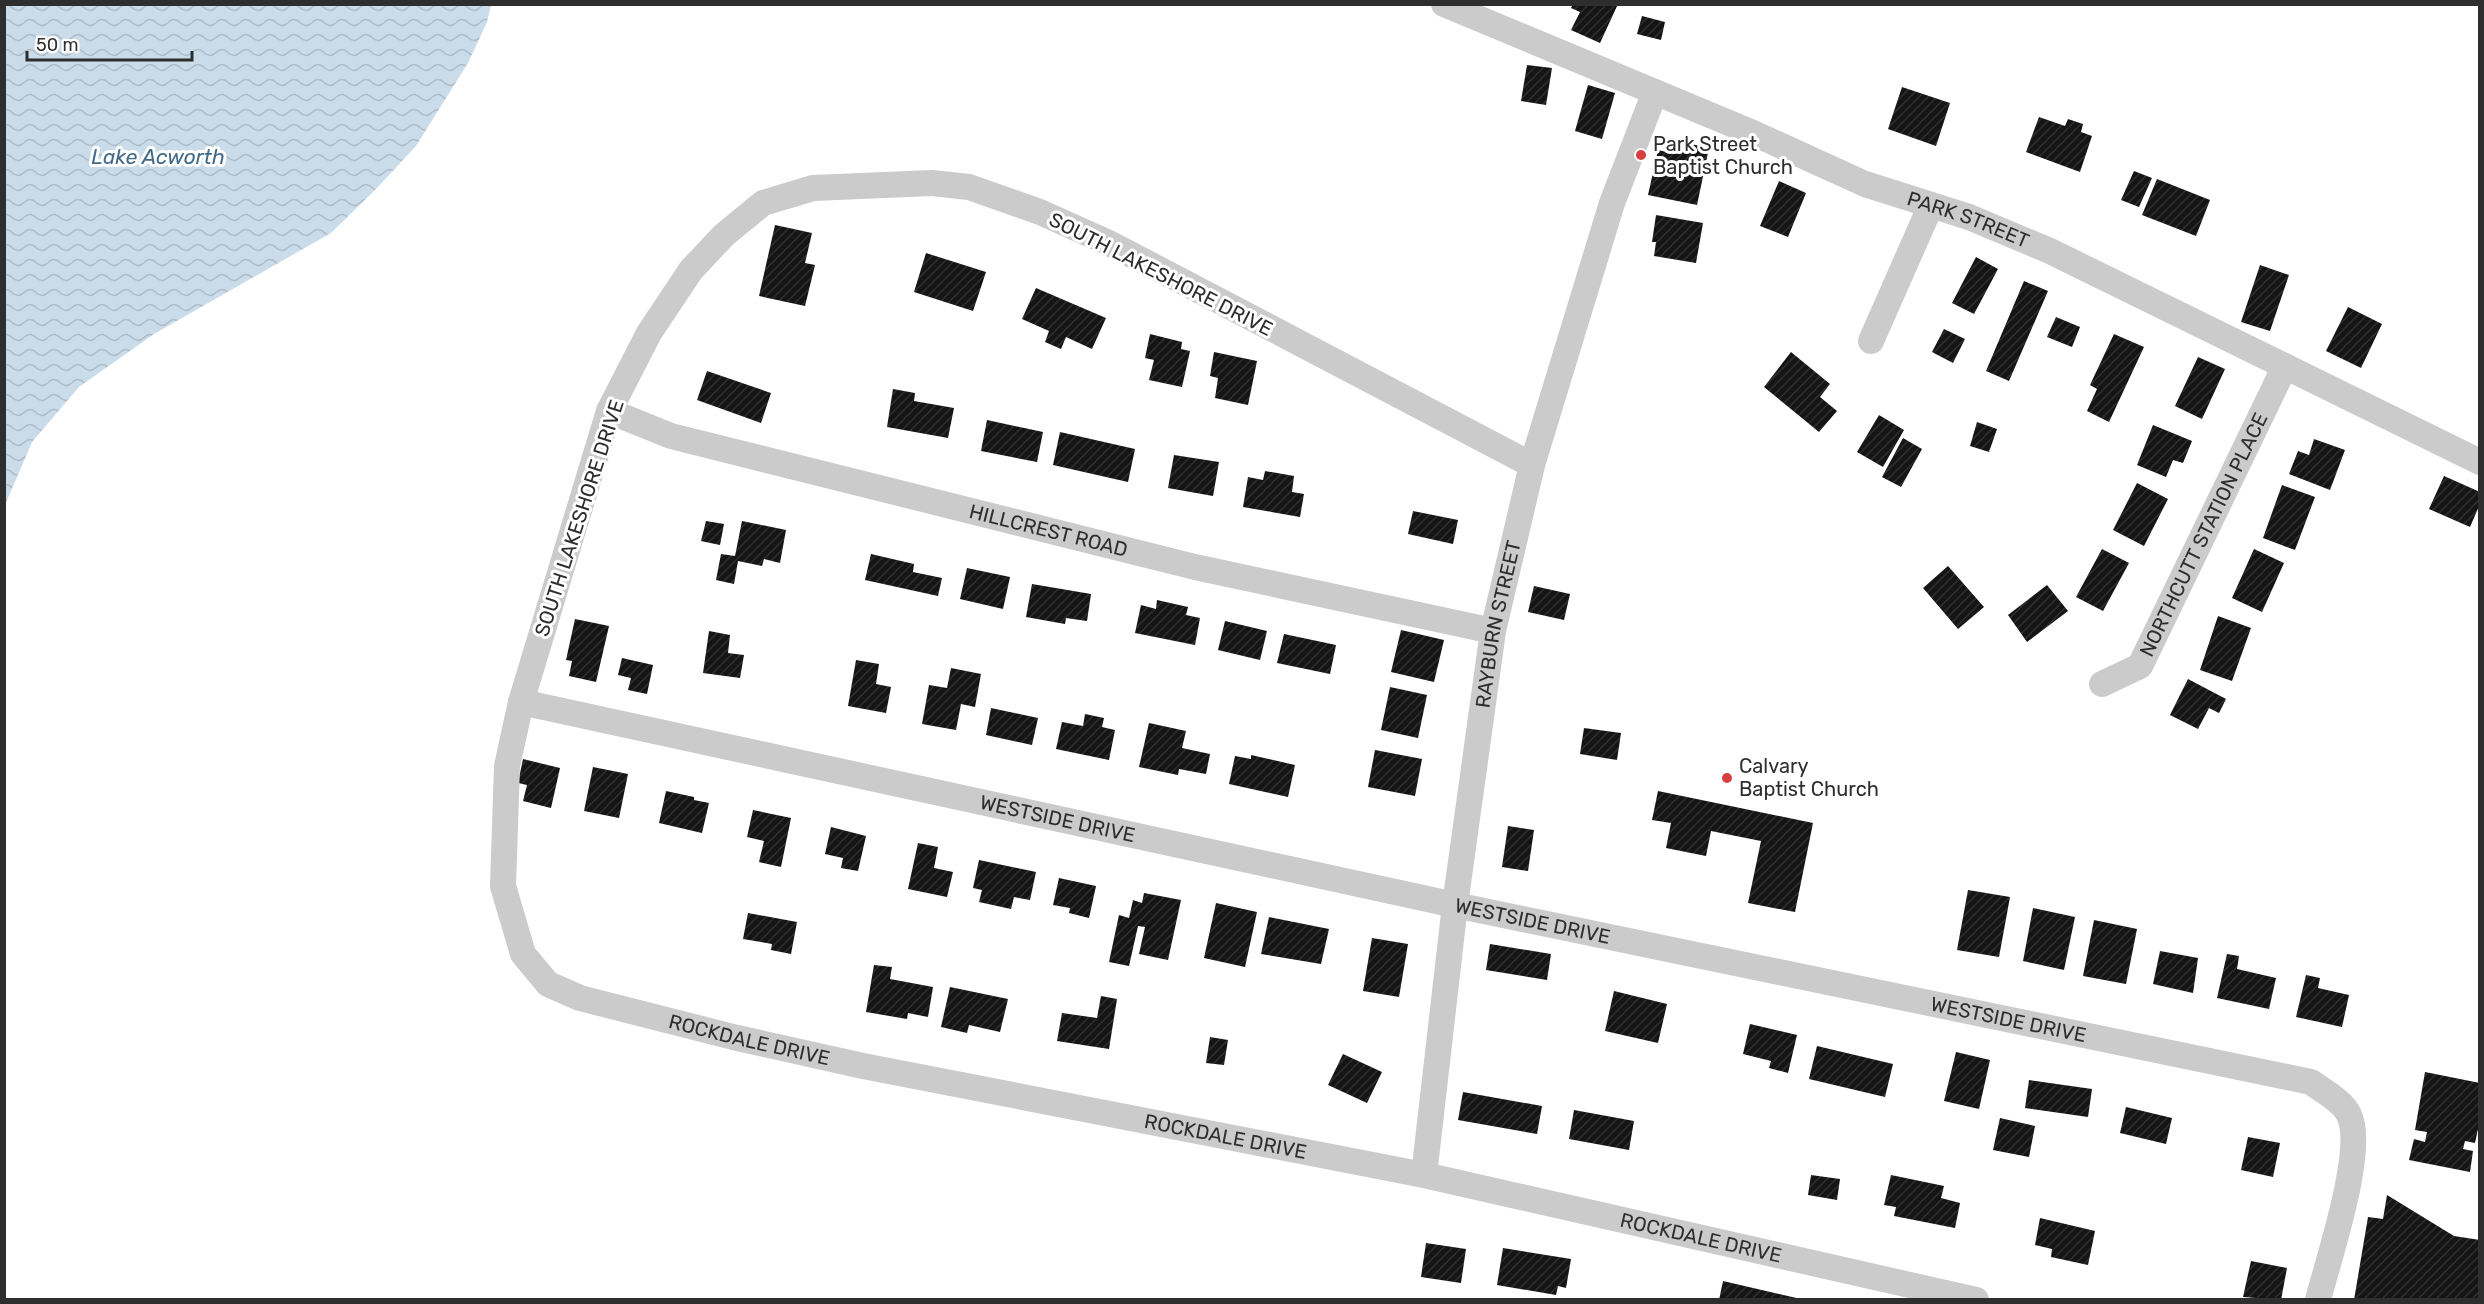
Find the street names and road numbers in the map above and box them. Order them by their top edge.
street label: PARK STREET [1904,186,2033,253]
street label: SOUTH LAKESHORE DRIVE [1045,207,1277,341]
street label: SOUTH LAKESHORE DRIVE [529,397,629,639]
street label: NORTHCUTT STATION PLACE [2134,409,2273,660]
street label: HILLCREST ROAD [967,499,1130,562]
street label: RAYBURN STREET [1470,538,1526,709]
street label: WESTSIDE DRIVE [978,790,1137,847]
street label: WESTSIDE DRIVE [1453,893,1612,949]
street label: WESTSIDE DRIVE [1929,992,2088,1047]
street label: ROCKDALE DRIVE [666,1009,832,1070]
street label: ROCKDALE DRIVE [1142,1109,1309,1164]
street label: ROCKDALE DRIVE [1618,1208,1784,1268]

